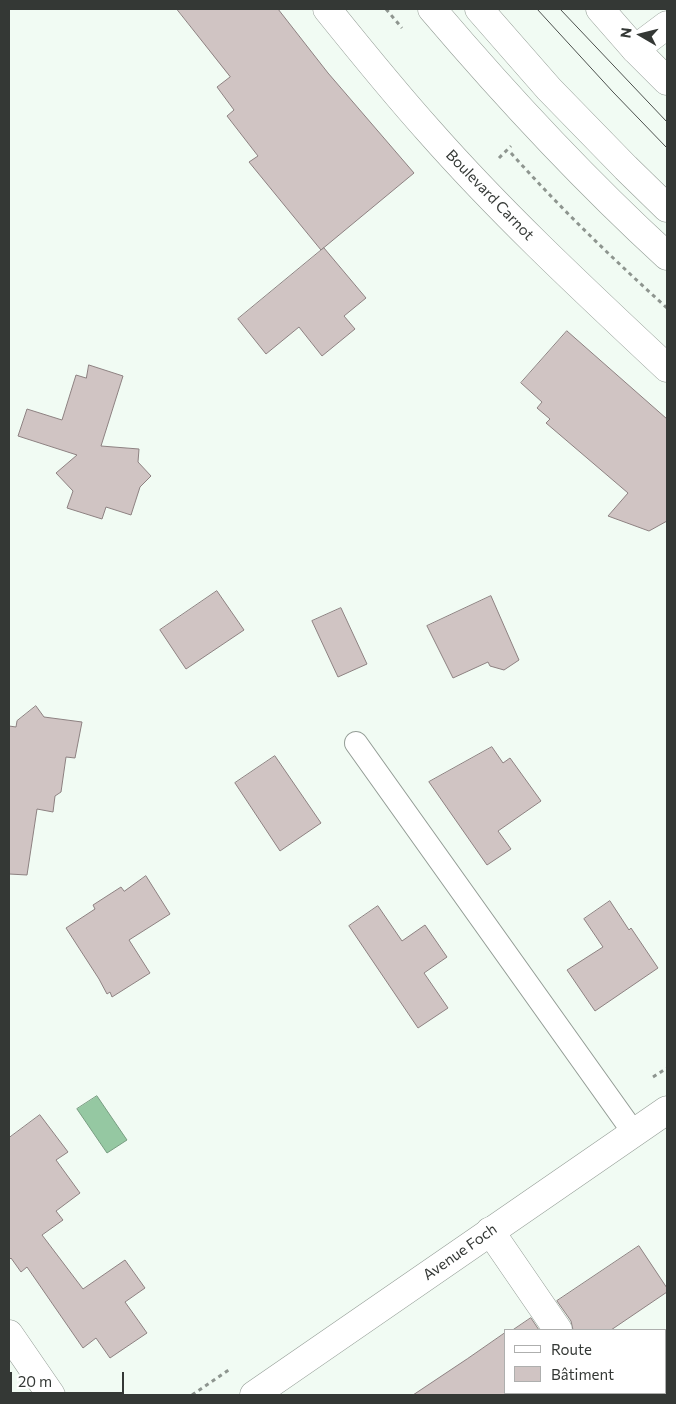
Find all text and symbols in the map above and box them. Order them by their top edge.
north arrow [616,10,666,60]
text: N [617,26,635,39]
street label: Boulevard Carnot [442,146,538,244]
street label: Avenue Foch [420,1220,500,1284]
legend [503,1329,666,1394]
text: Route [551,1340,592,1358]
scale bar [12,1362,126,1394]
text: Bâtiment [551,1365,614,1383]
text: 20 m [18,1372,52,1390]

